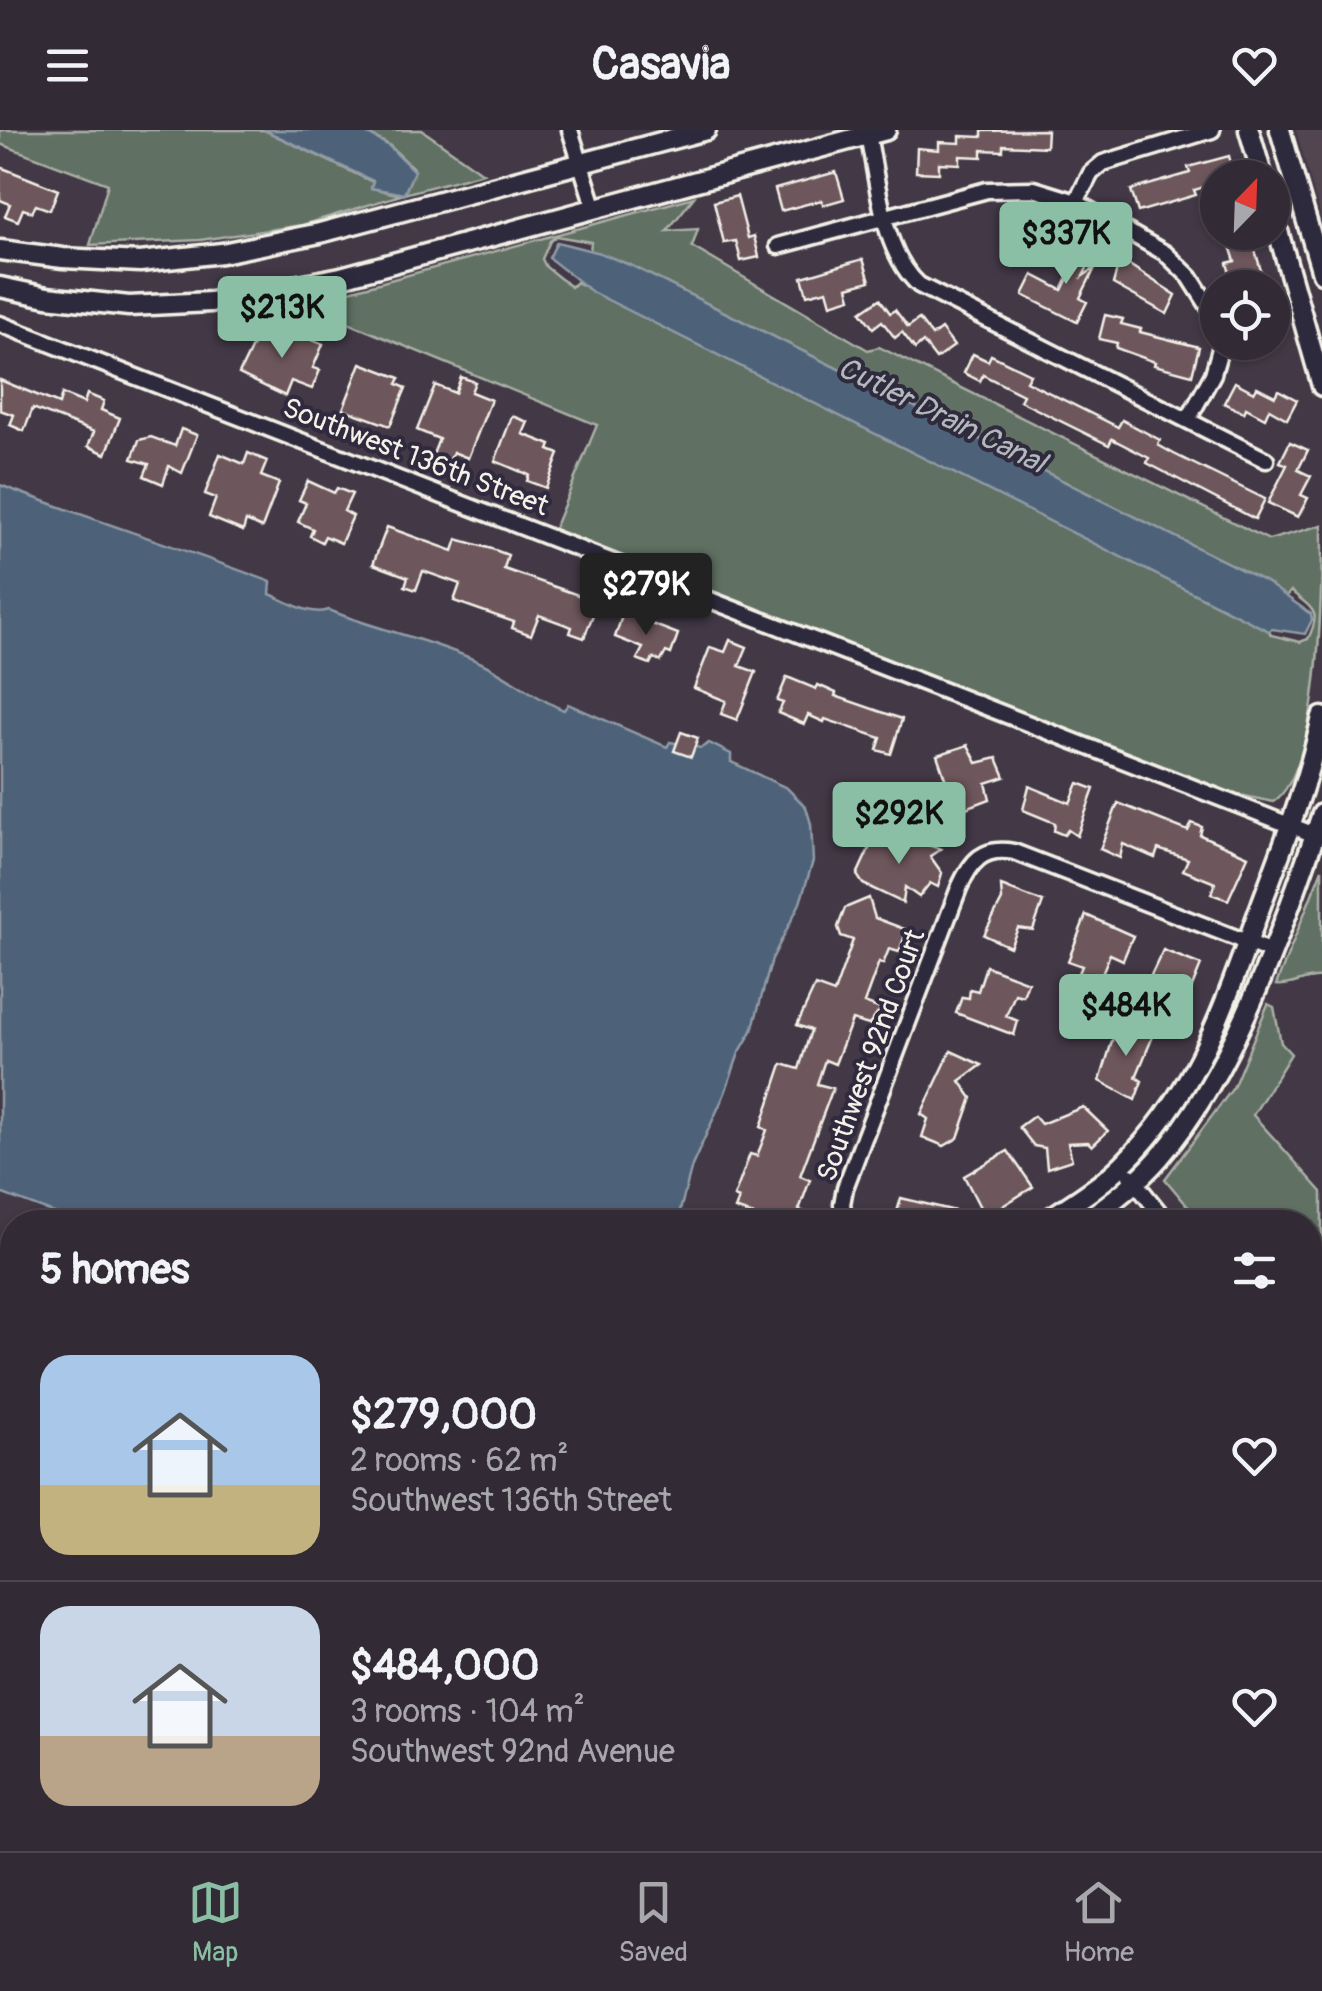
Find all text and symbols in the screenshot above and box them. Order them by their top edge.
text: Casavia [592,37,730,93]
icon: menu [40,38,95,93]
icon: heart [1227,38,1282,93]
north arrow [1200,160,1290,250]
map controls [1200,160,1290,360]
pin: $337K [996,202,1136,287]
text: $337K [1021,214,1111,254]
button: locate [1200,270,1290,360]
pin: $213K [212,276,352,361]
text: $213K [240,288,324,328]
water label: Cutler Drain Canal [832,349,1054,483]
street label: Southwest 136th Street [278,391,554,524]
pin: $279K [576,553,716,638]
text: $279K [602,565,690,605]
pin: $292K [829,782,969,867]
text: $292K [855,794,943,834]
street label: Southwest 92nd Court [810,924,934,1186]
pin: $484K [1056,974,1196,1059]
text: $484K [1081,986,1171,1026]
icon: filters [1227,1243,1282,1298]
text: 5 homes [40,1244,190,1296]
text: $279,000 [350,1389,537,1441]
icon: home [120,1395,240,1515]
icon: heart [1227,1428,1282,1483]
text: 2 rooms · 62 m² [350,1441,568,1481]
text: Southwest 136th Street [350,1481,672,1521]
text: $484,000 [350,1640,539,1692]
icon: home [120,1646,240,1766]
icon: heart [1227,1679,1282,1734]
text: 3 rooms · 104 m² [350,1692,585,1732]
text: Southwest 92nd Avenue [350,1732,675,1772]
tab: Map [188,1875,243,1970]
tab: Saved [618,1875,688,1970]
tab: Home [1064,1875,1134,1970]

